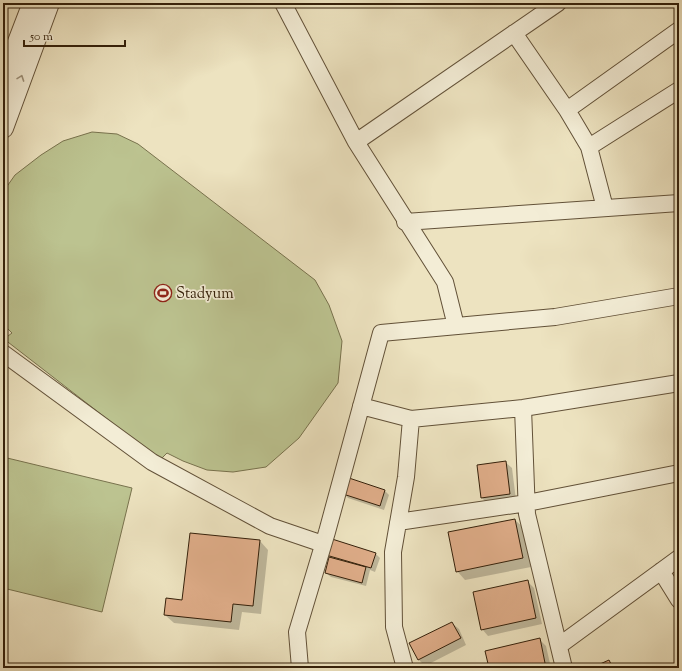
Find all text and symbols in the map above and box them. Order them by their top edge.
scale bar [24,22,125,48]
text: 50 m [29,28,53,46]
one-way arrow [16,74,25,81]
sports icon: Stadyum [153,283,173,303]
place label: Stadyum [176,284,234,305]

